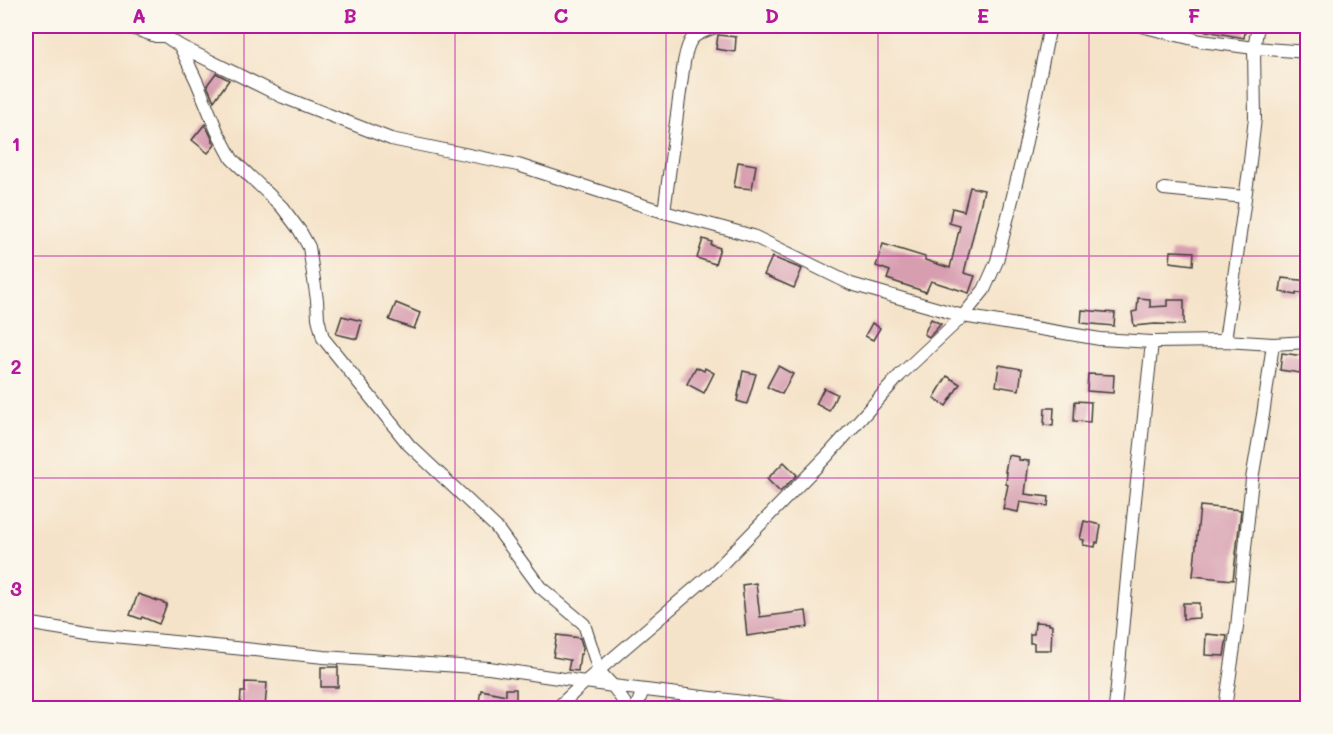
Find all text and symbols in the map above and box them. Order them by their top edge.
text: A [132,2,146,28]
text: B [343,2,357,28]
text: C [554,2,569,28]
text: D [765,2,779,28]
text: E [977,2,989,28]
text: F [1188,2,1201,28]
text: 1 [12,130,20,156]
text: 2 [10,353,22,379]
text: 3 [10,575,22,601]

